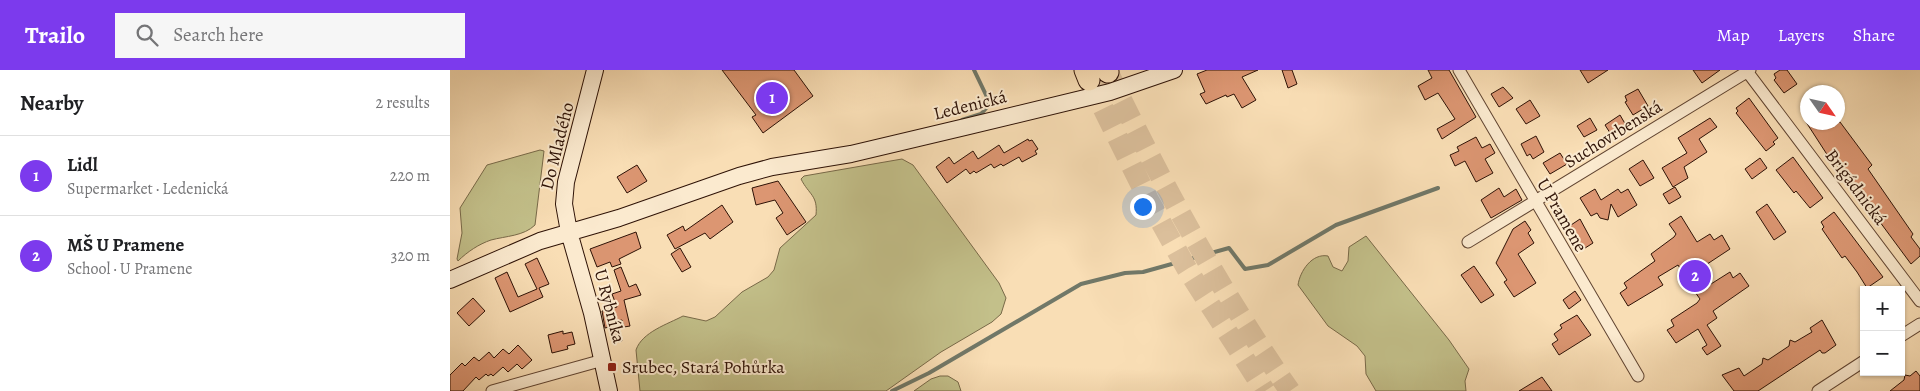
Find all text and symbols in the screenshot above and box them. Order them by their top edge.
search box [115,13,465,58]
text: Trailo [25,19,85,51]
icon: search [133,21,161,49]
text: Search here [173,22,264,48]
text: Map [1717,23,1750,47]
text: Layers [1778,23,1825,47]
text: Share [1853,23,1895,47]
pin: 1 [756,79,788,117]
street label: Ledenická [931,84,1010,126]
north arrow [1800,85,1845,130]
text: Nearby [20,89,83,117]
text: 2 results [375,92,430,114]
street label: Suchovrbenská [1559,94,1667,174]
street label: Do Mladého [535,100,579,192]
street label: Brigádnická [1820,144,1893,230]
text: Lidl [67,152,98,178]
text: 1 [33,165,39,187]
text: 220 m [390,165,430,187]
street label: U Pramene [1531,174,1593,256]
text: Supermarket · Ledenická [67,178,229,200]
your location [1130,194,1156,220]
text: MŠ U Pramene [67,232,184,258]
text: 2 [32,245,40,267]
text: 320 m [391,245,430,267]
pin: 2 [1679,257,1711,295]
text: School · U Pramene [67,258,192,280]
street label: U Rybníka [589,266,632,346]
map controls [1860,286,1905,376]
button: + [1860,286,1905,331]
button: − [1860,331,1905,376]
place label: Srubec, Stará Pohůrka [622,355,785,379]
marker: Srubec, Stará Pohůrka [606,361,618,373]

